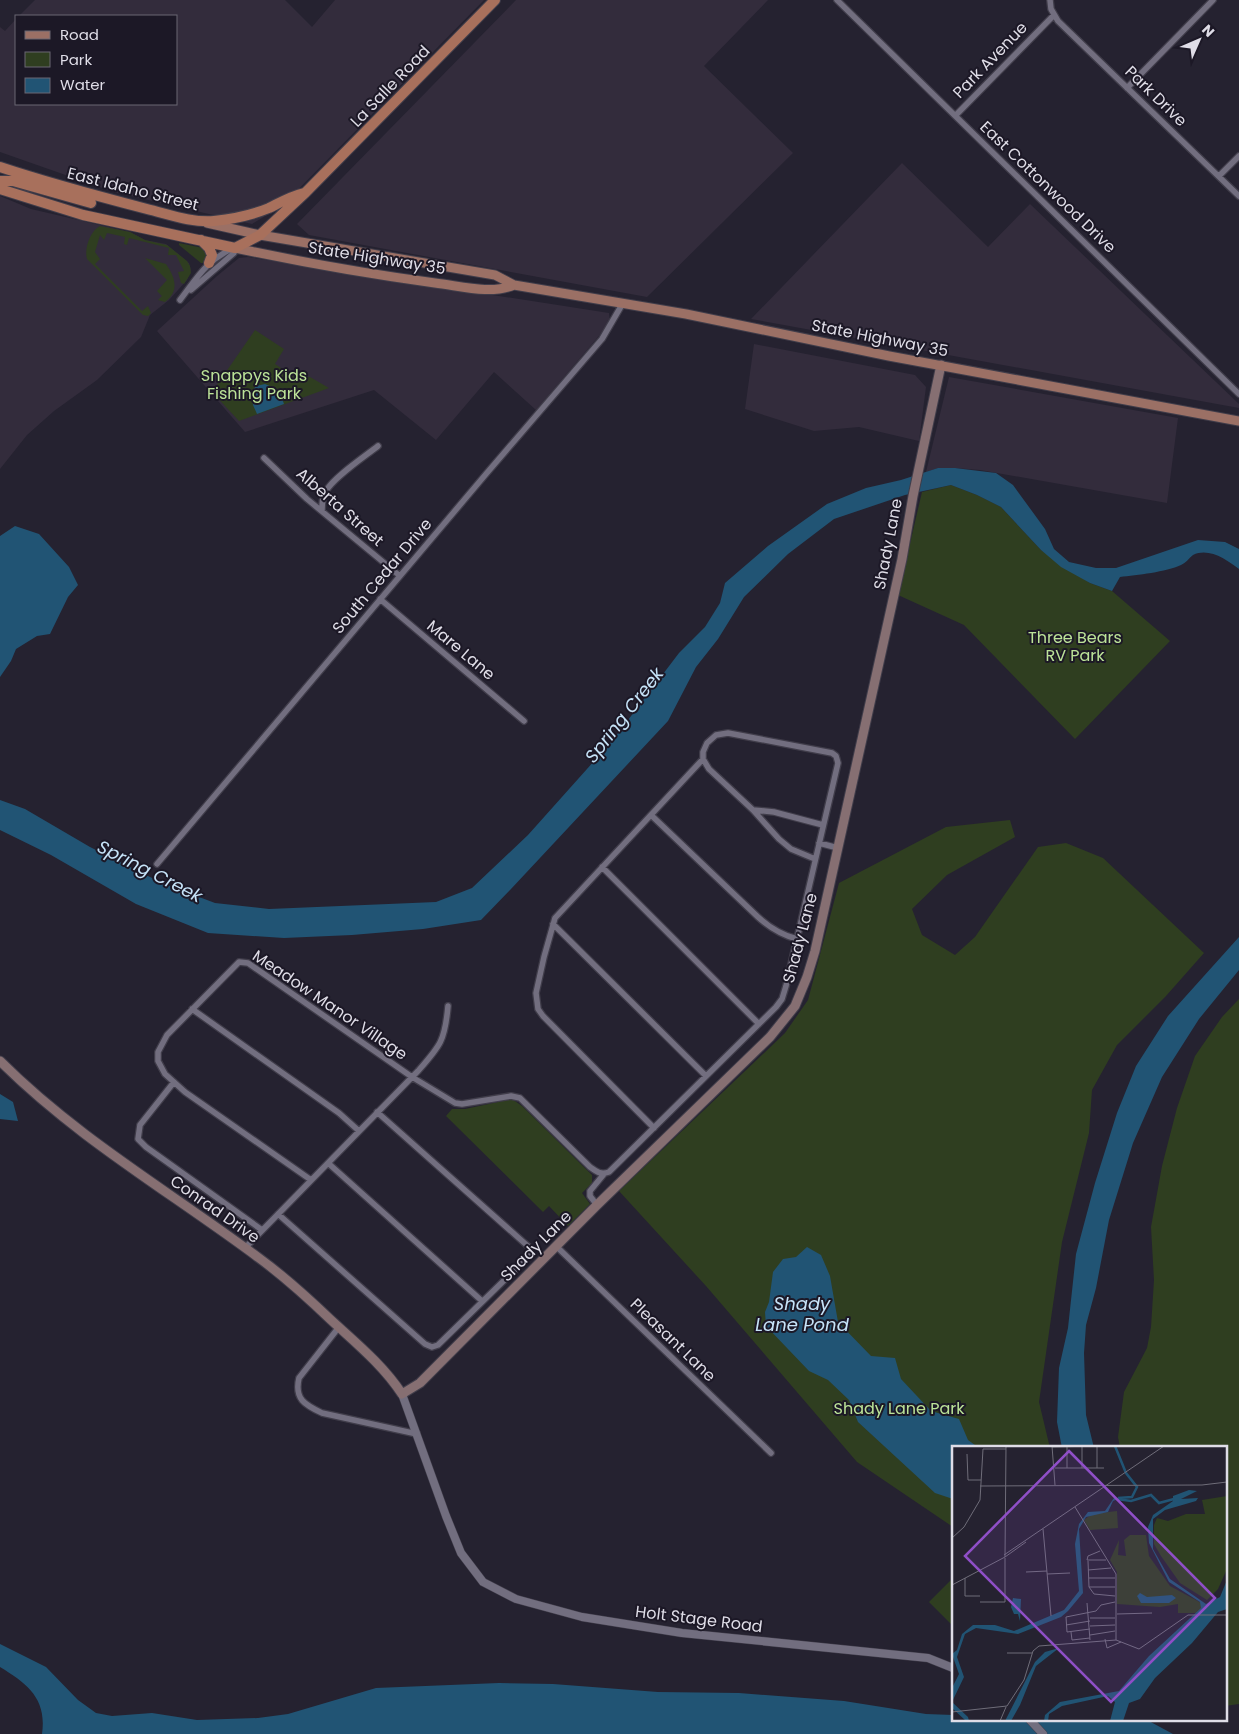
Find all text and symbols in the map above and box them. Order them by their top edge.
legend [15,15,178,105]
north arrow [1174,15,1224,65]
street label: Park Avenue [947,16,1033,103]
text: N [1197,20,1219,42]
text: Road [60,24,99,45]
street label: La Salle Road [345,40,435,132]
text: Park [60,49,92,70]
street label: Park Drive [1120,60,1192,132]
text: Water [60,74,106,95]
street label: East Cottonwood Drive [975,116,1121,258]
street label: East Idaho Street [65,162,201,216]
street label: State Highway 35 [307,236,447,280]
street label: State Highway 35 [810,313,950,363]
park label: Snappys Kids Fishing Park [201,364,307,405]
street label: Alberta Street [291,463,389,552]
street label: Shady Lane [868,496,908,592]
street label: South Cedar Drive [327,513,437,639]
street label: Mare Lane [422,615,500,685]
park label: Three Bears RV Park [1028,626,1122,667]
water label: Spring Creek [579,661,670,768]
water label: Spring Creek [93,834,208,909]
street label: Shady Lane [777,890,823,986]
street label: Meadow Manor Village [248,944,412,1066]
street label: Conrad Drive [165,1170,265,1249]
street label: Shady Lane [495,1205,577,1287]
water label: Shady Lane Pond [755,1291,850,1337]
street label: Pleasant Lane [625,1293,721,1387]
park label: Shady Lane Park [834,1397,965,1420]
inset map [952,1446,1226,1722]
street label: Holt Stage Road [634,1600,764,1638]

